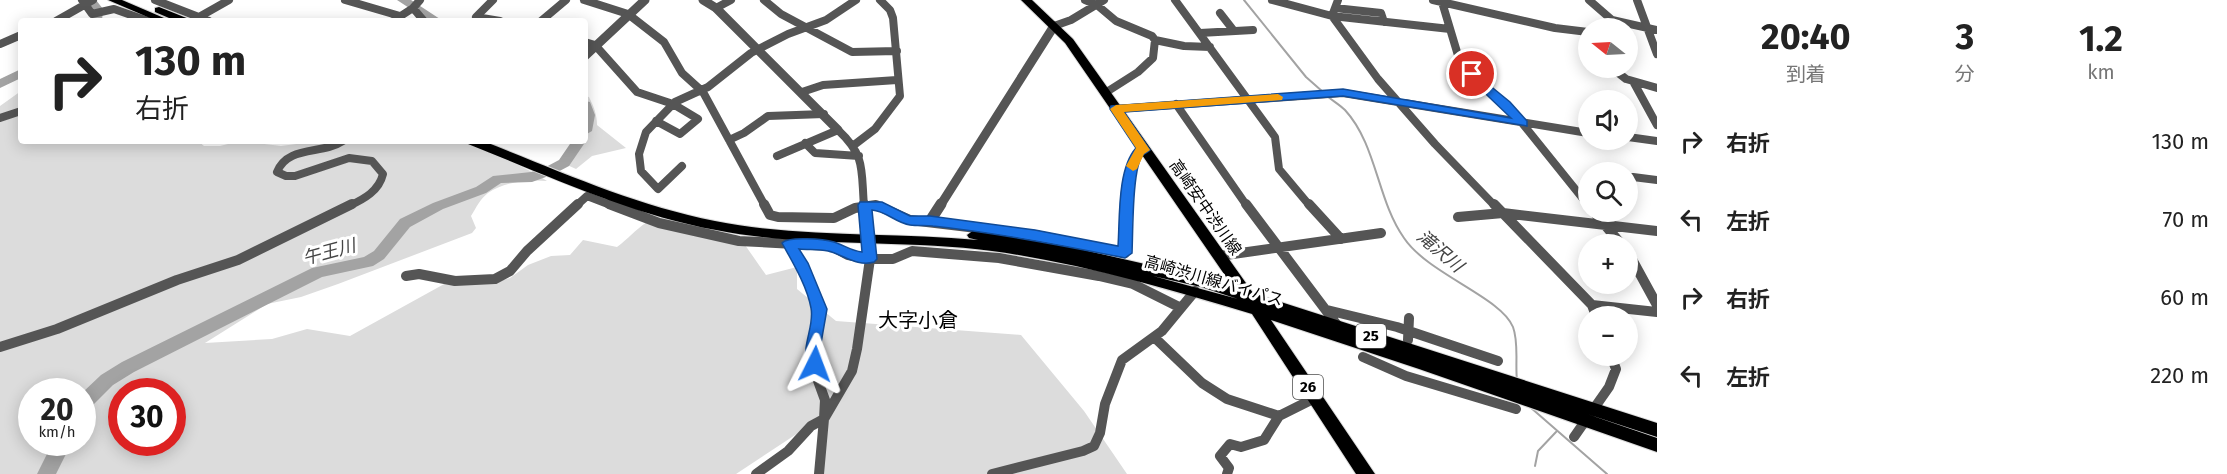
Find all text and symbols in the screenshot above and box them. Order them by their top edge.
text: 20:40 [1761,15,1851,59]
text: 3 [1955,15,1974,59]
text: 1.2 [2079,17,2123,61]
north arrow [1578,18,1638,78]
map controls [1578,18,1638,366]
text: 130 m [135,36,246,86]
icon: right [36,42,114,120]
pin [1446,48,1497,99]
icon: arrive [1455,57,1488,90]
text: km [2087,60,2115,84]
text: 到着 [1786,62,1826,86]
text: 分 [1955,62,1975,86]
button: sound [1578,90,1638,150]
text: 右折 [135,93,189,125]
icon: right [1675,125,1708,158]
text: 130 m [2152,128,2209,155]
text: 右折 [1726,130,1770,157]
street label: 高崎安中渋川線 [1166,156,1245,259]
button: search [1578,162,1638,222]
icon: left [1675,203,1708,236]
text: 70 m [2163,206,2209,233]
text: 左折 [1726,208,1770,235]
water label: 滝沢川 [1412,225,1469,278]
water label: 午王川 [300,234,360,270]
button: + [1578,234,1638,294]
street label: 高崎渋川線バイパス [1142,252,1286,309]
icon: right [1675,281,1708,314]
text: 60 m [2160,284,2209,311]
text: 右折 [1726,286,1770,313]
button: − [1578,306,1638,366]
district label: 大字小倉 [878,308,958,332]
road number: 25 [1356,324,1386,348]
position arrow [783,332,847,396]
icon: left [1675,359,1708,392]
text: 220 m [2150,362,2209,389]
text: 左折 [1726,364,1770,391]
road number: 26 [1293,375,1323,399]
speed limit sign: 30 [108,378,186,456]
text: 20 [40,392,74,428]
text: km/h [38,423,76,441]

